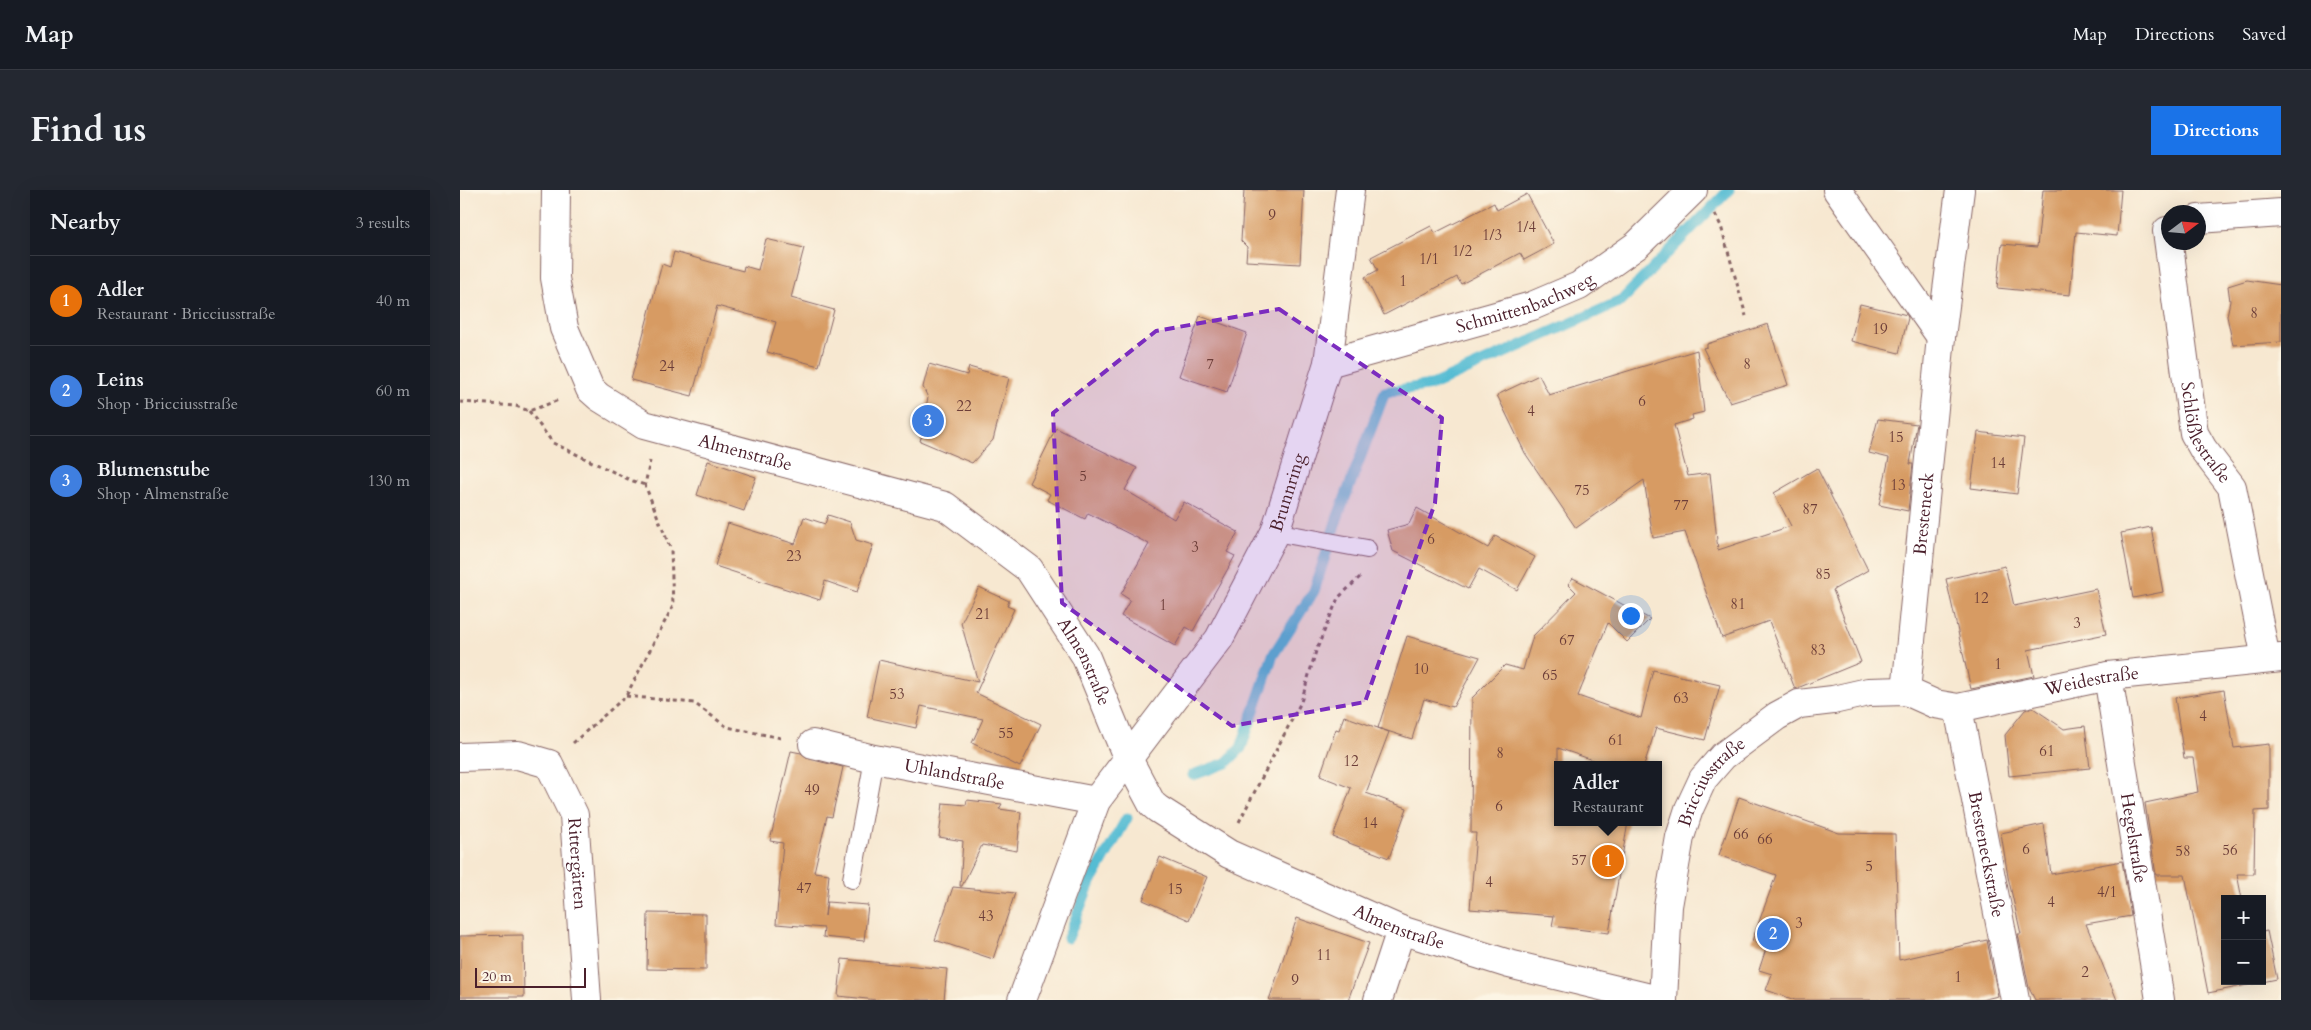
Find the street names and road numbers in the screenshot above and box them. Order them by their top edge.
street label: Schmittenbachweg [1453,266,1600,339]
street label: Schlößlestraße [2175,380,2237,488]
street label: Almenstraße [696,428,795,477]
street label: Brunnring [1263,449,1312,535]
street label: Bresteneck [1907,471,1940,556]
street label: Almenstraße [1051,613,1117,709]
street label: Weidestraße [2041,660,2140,702]
street label: Bricciusstraße [1672,731,1751,830]
street label: Uhlandstraße [902,753,1007,796]
street label: Bresteneckstraße [1962,789,2011,920]
street label: Hegelstraße [2114,791,2154,885]
street label: Rittergärten [562,817,593,911]
street label: Almenstraße [1349,898,1448,955]

